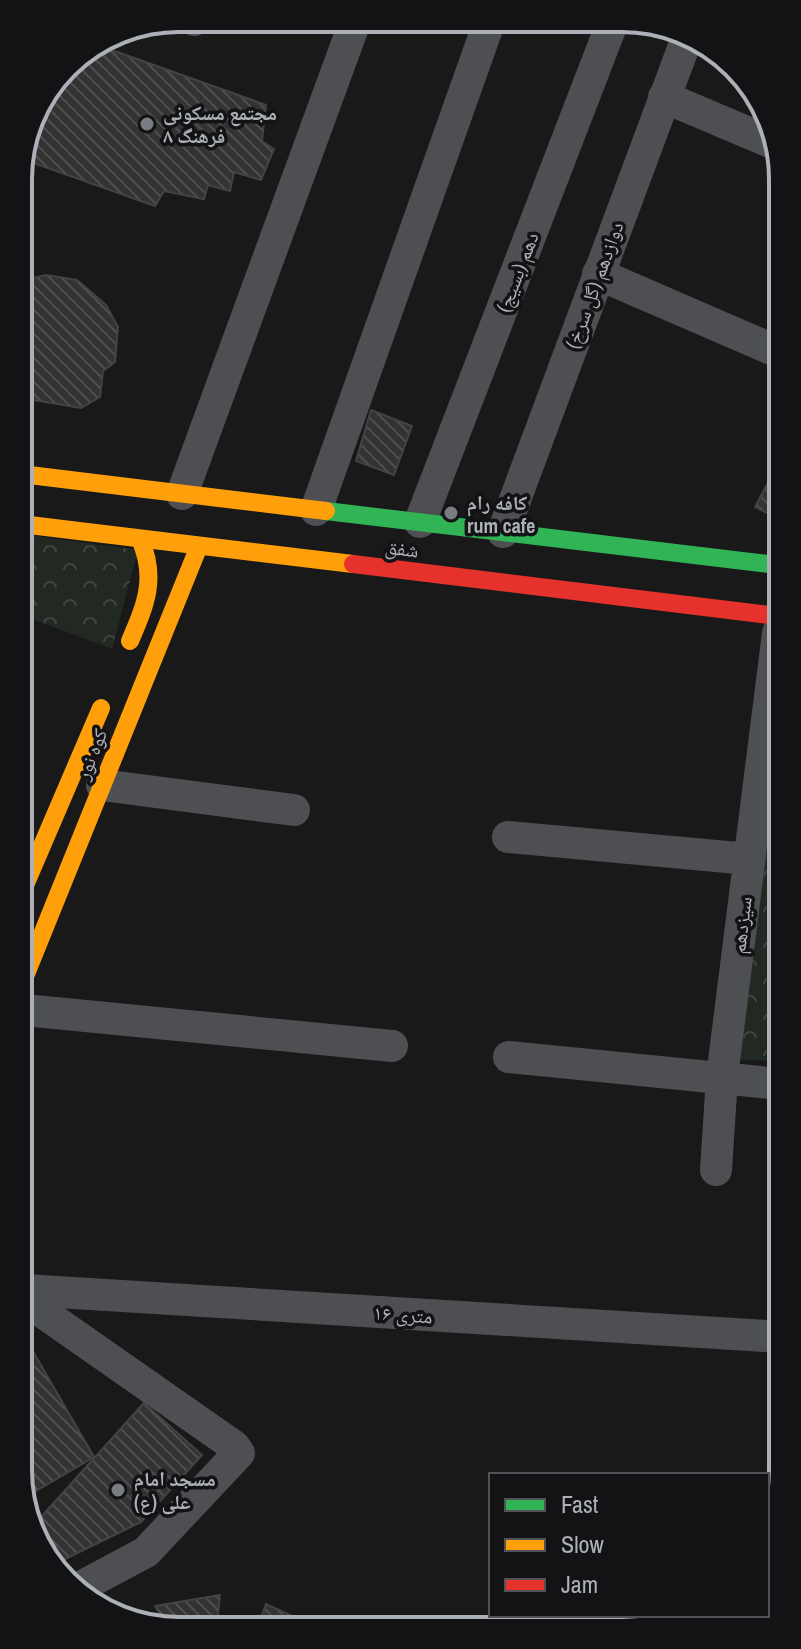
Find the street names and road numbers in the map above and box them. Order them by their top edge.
street label: دوازدهم (گل سرخ) [559,218,630,353]
street label: دهم (بسیج) [489,228,546,316]
street label: شفق [384,533,420,563]
street label: کوه نور [68,724,113,785]
street label: سیزدهم [724,895,759,955]
street label: ۱۶ متری [372,1298,434,1330]

